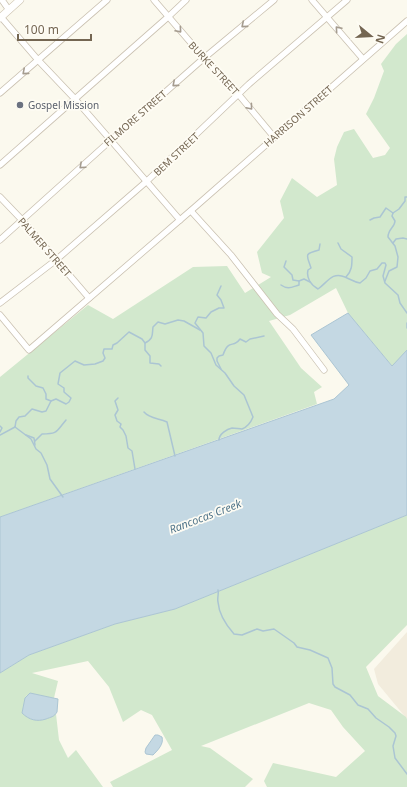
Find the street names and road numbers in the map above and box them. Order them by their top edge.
street label: BURKE STREET [186,38,243,98]
street label: HARRISON STREET [261,82,336,150]
street label: FILMORE STREET [101,87,170,149]
street label: BEM STREET [150,129,202,179]
street label: PALMER STREET [15,214,75,280]

